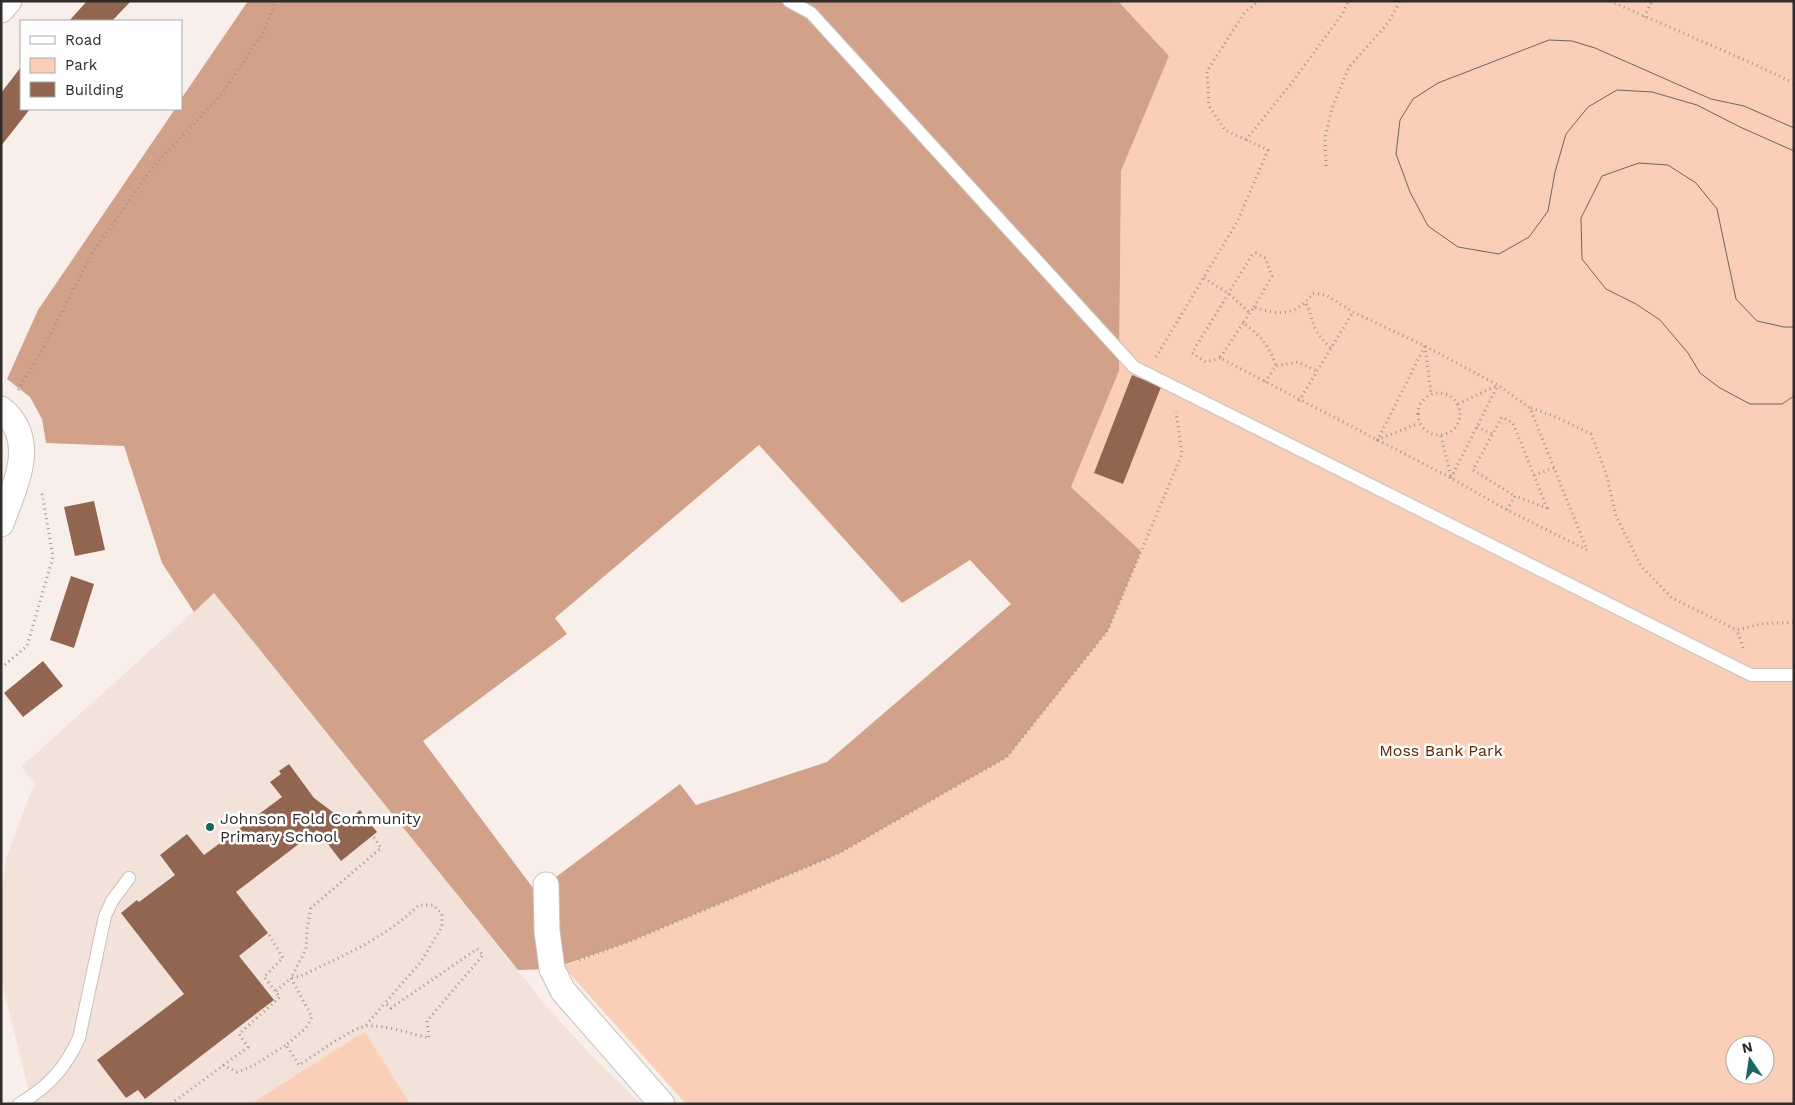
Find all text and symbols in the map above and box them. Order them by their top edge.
legend [20,20,182,110]
text: Road [65,31,102,49]
text: Park [65,56,98,74]
text: Building [65,81,123,99]
park label: Moss Bank Park [1379,741,1503,760]
place label: Johnson Fold Community Primary School [220,809,421,846]
marker: Johnson Fold Community Primary School [204,821,216,833]
north arrow [1725,1035,1775,1085]
text: N [1740,1038,1754,1056]

